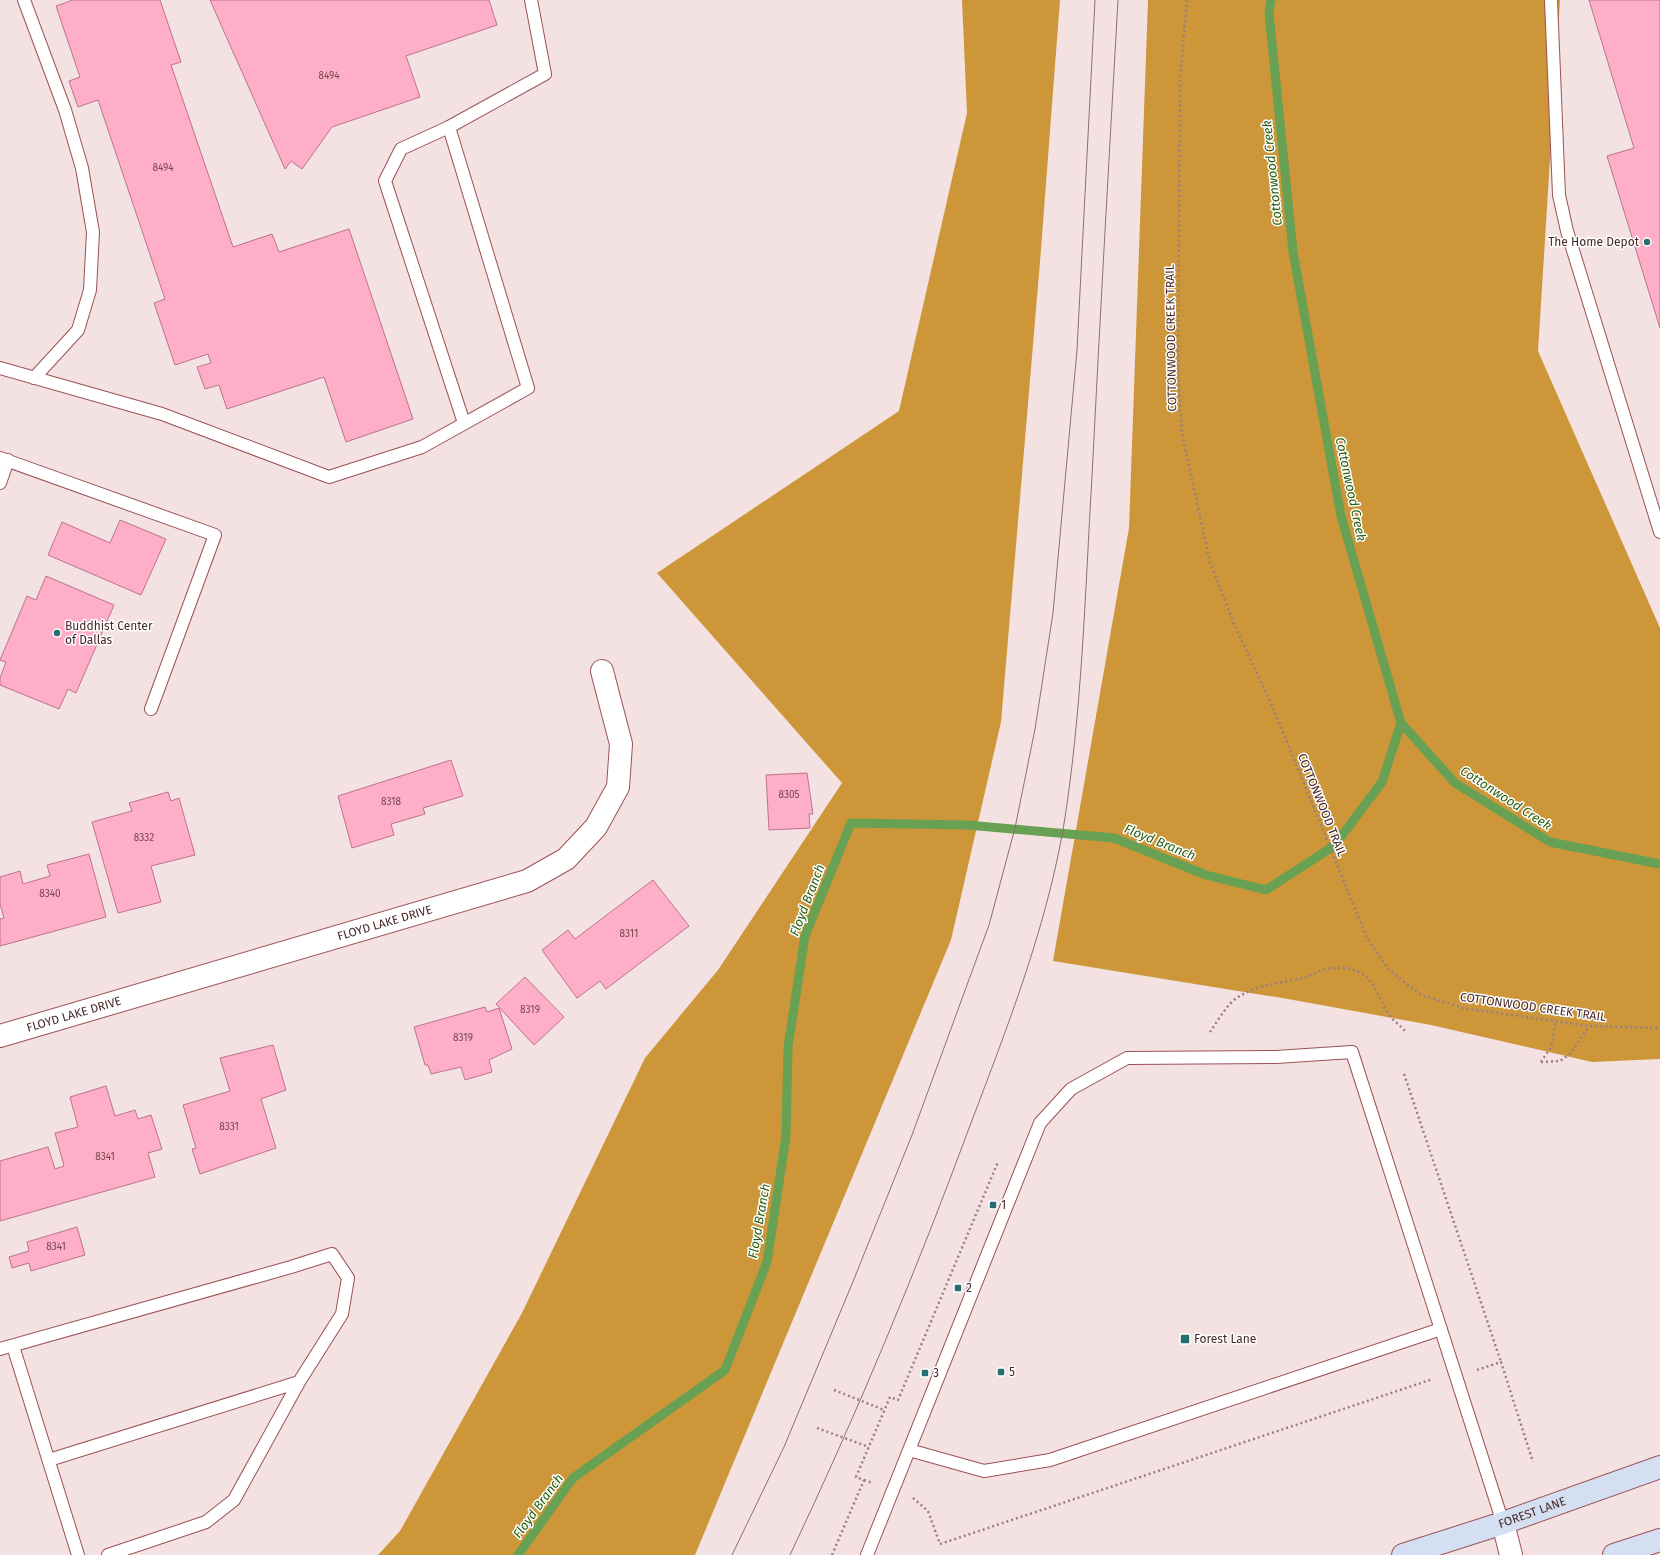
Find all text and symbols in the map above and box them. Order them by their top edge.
house number: 8494 [318,70,340,82]
water label: Cottonwood Creek [1259,120,1285,226]
house number: 8494 [152,162,174,174]
place label: The Home Depot [1548,235,1640,249]
marker: The Home Depot [1642,237,1652,247]
street label: COTTONWOOD CREEK TRAIL [1163,264,1179,412]
water label: Cottonwood Creek [1333,436,1369,542]
place label: Buddhist Center of Dallas [65,619,153,647]
marker: Buddhist Center of Dallas [52,628,62,638]
street label: COTTONWOOD TRAIL [1295,751,1349,859]
water label: Cottonwood Creek [1458,763,1554,833]
house number: 8305 [778,789,800,801]
house number: 8318 [381,796,402,808]
water label: Floyd Branch [1122,821,1198,863]
house number: 8332 [134,832,154,844]
water label: Floyd Branch [786,862,828,938]
house number: 8340 [39,888,61,900]
street label: FLOYD LAKE DRIVE [336,902,434,943]
house number: 8311 [620,928,638,940]
street label: COTTONWOOD CREEK TRAIL [1459,990,1607,1024]
street label: FLOYD LAKE DRIVE [25,994,123,1035]
house number: 8319 [520,1004,540,1016]
house number: 8319 [453,1032,473,1044]
house number: 8331 [219,1121,239,1133]
house number: 8341 [95,1151,115,1163]
water label: Floyd Branch [745,1182,773,1260]
place label: 1 [1001,1198,1006,1212]
marker: 1 [988,1200,998,1210]
house number: 8341 [46,1241,66,1253]
place label: 2 [966,1281,972,1295]
marker: 2 [953,1283,963,1293]
place label: Forest Lane [1194,1332,1256,1346]
marker: Forest Lane [1179,1333,1191,1345]
place label: 5 [1009,1365,1015,1379]
place label: 3 [933,1366,939,1380]
marker: 5 [996,1367,1006,1377]
marker: 3 [920,1368,930,1378]
water label: Floyd Branch [510,1471,566,1541]
street label: FOREST LANE [1497,1494,1568,1531]

